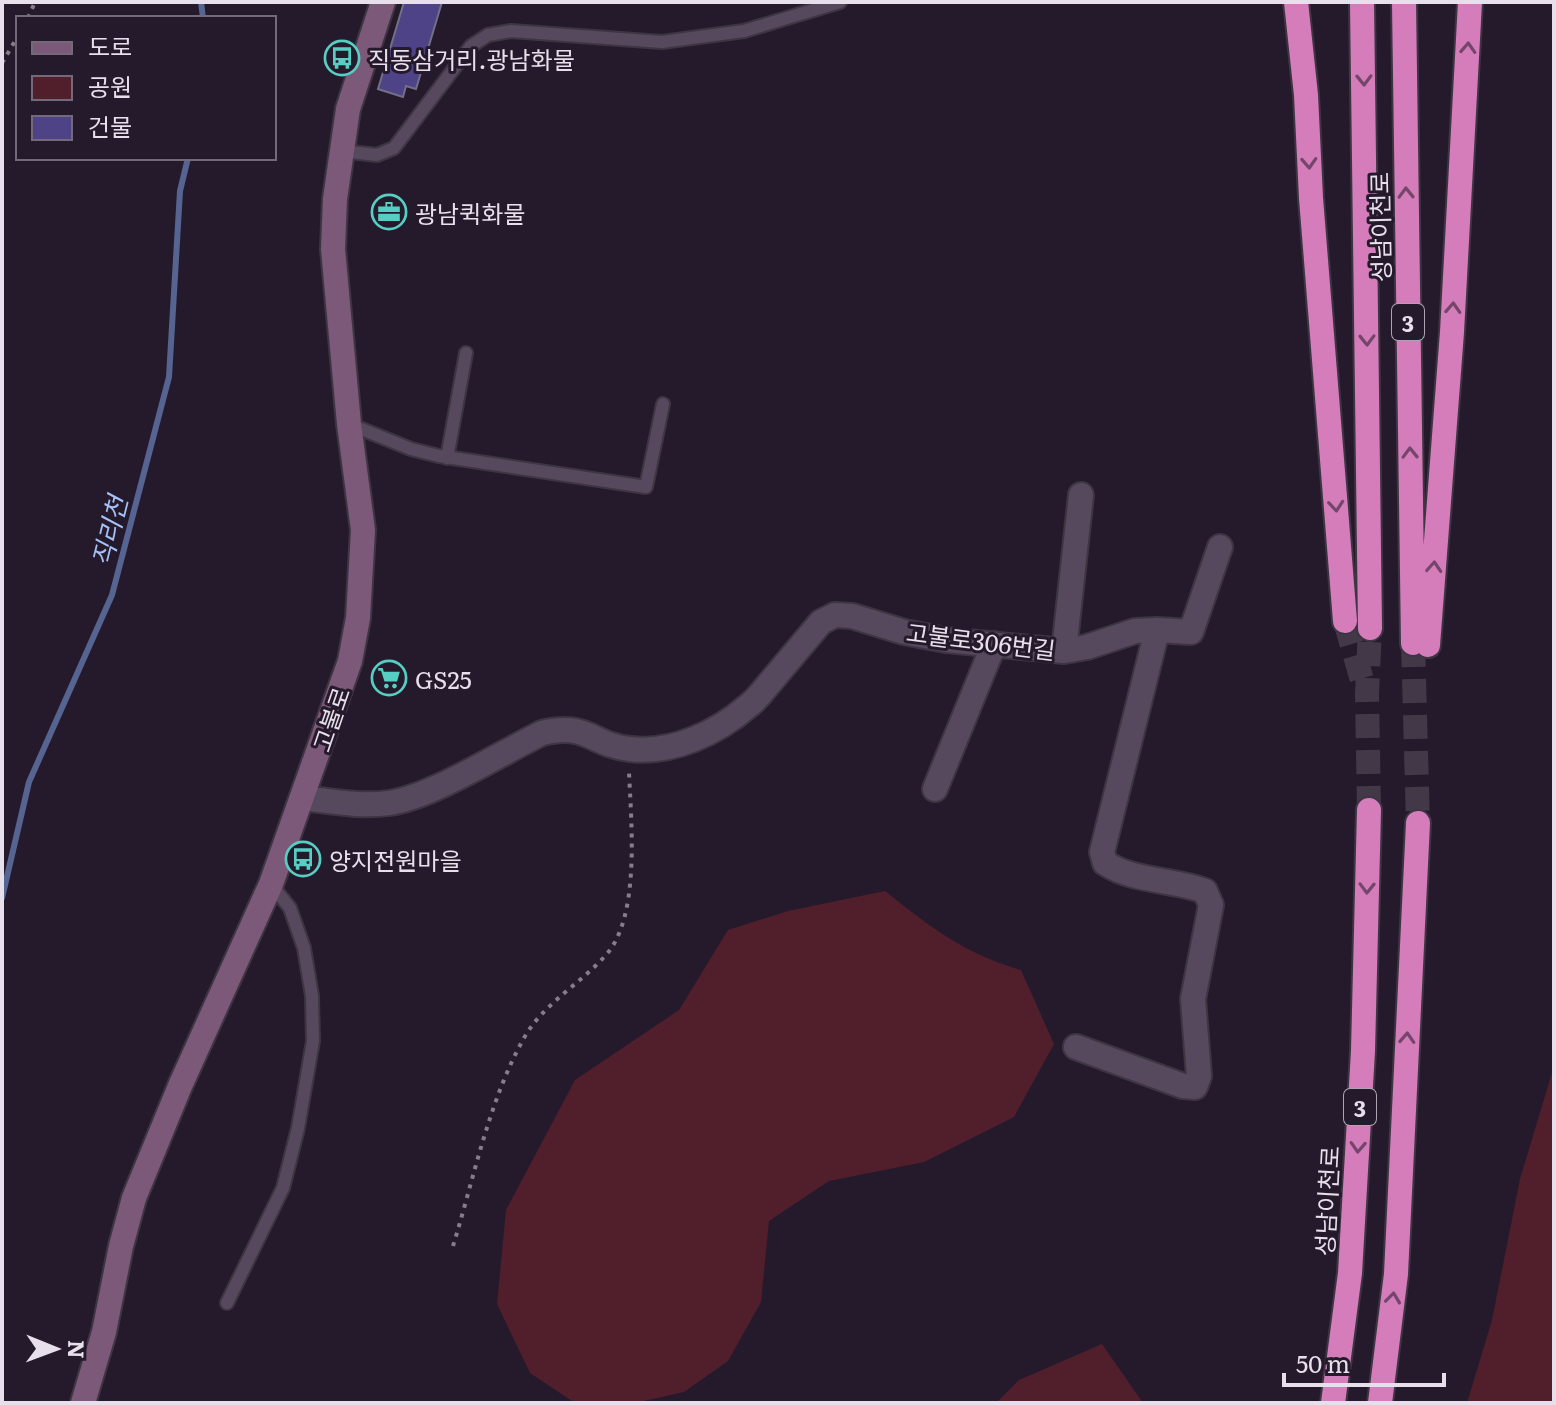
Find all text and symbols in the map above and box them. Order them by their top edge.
legend [16,16,276,160]
text: 도로 [88,28,132,63]
bus stop icon: 직동삼거리.광남화물 [323,39,361,77]
place label: 직동삼거리.광남화물 [368,41,575,76]
one-way arrow [1459,41,1476,54]
text: 공원 [88,68,132,103]
one-way arrow [1355,74,1372,87]
text: 건물 [88,108,132,143]
one-way arrow [1300,157,1317,170]
street label: 성남이천로 [1361,171,1397,283]
one-way arrow [1398,186,1415,199]
office icon: 광남퀵화물 [370,193,408,231]
place label: 광남퀵화물 [415,195,525,230]
one-way arrow [1444,301,1461,314]
road number: 3 [1392,304,1424,340]
one-way arrow [1358,334,1376,347]
one-way arrow [1402,446,1419,459]
water label: 직리천 [80,488,136,571]
one-way arrow [1327,500,1344,513]
one-way arrow [1425,560,1442,573]
street label: 고불로306번길 [904,613,1058,667]
supermarket icon: GS25 [370,659,408,697]
place label: GS25 [415,661,472,696]
street label: 고불로 [303,682,357,756]
bus stop icon: 양지전원마을 [284,840,322,878]
place label: 양지전원마을 [329,842,461,877]
one-way arrow [1358,882,1376,895]
one-way arrow [1399,1031,1416,1044]
road number: 3 [1344,1089,1376,1125]
one-way arrow [1349,1141,1366,1154]
street label: 성남이천로 [1306,1145,1346,1257]
one-way arrow [1385,1291,1402,1304]
north arrow [16,1309,96,1389]
scale bar [1284,1337,1444,1387]
text: N [61,1340,94,1359]
text: 50 m [1296,1345,1350,1380]

